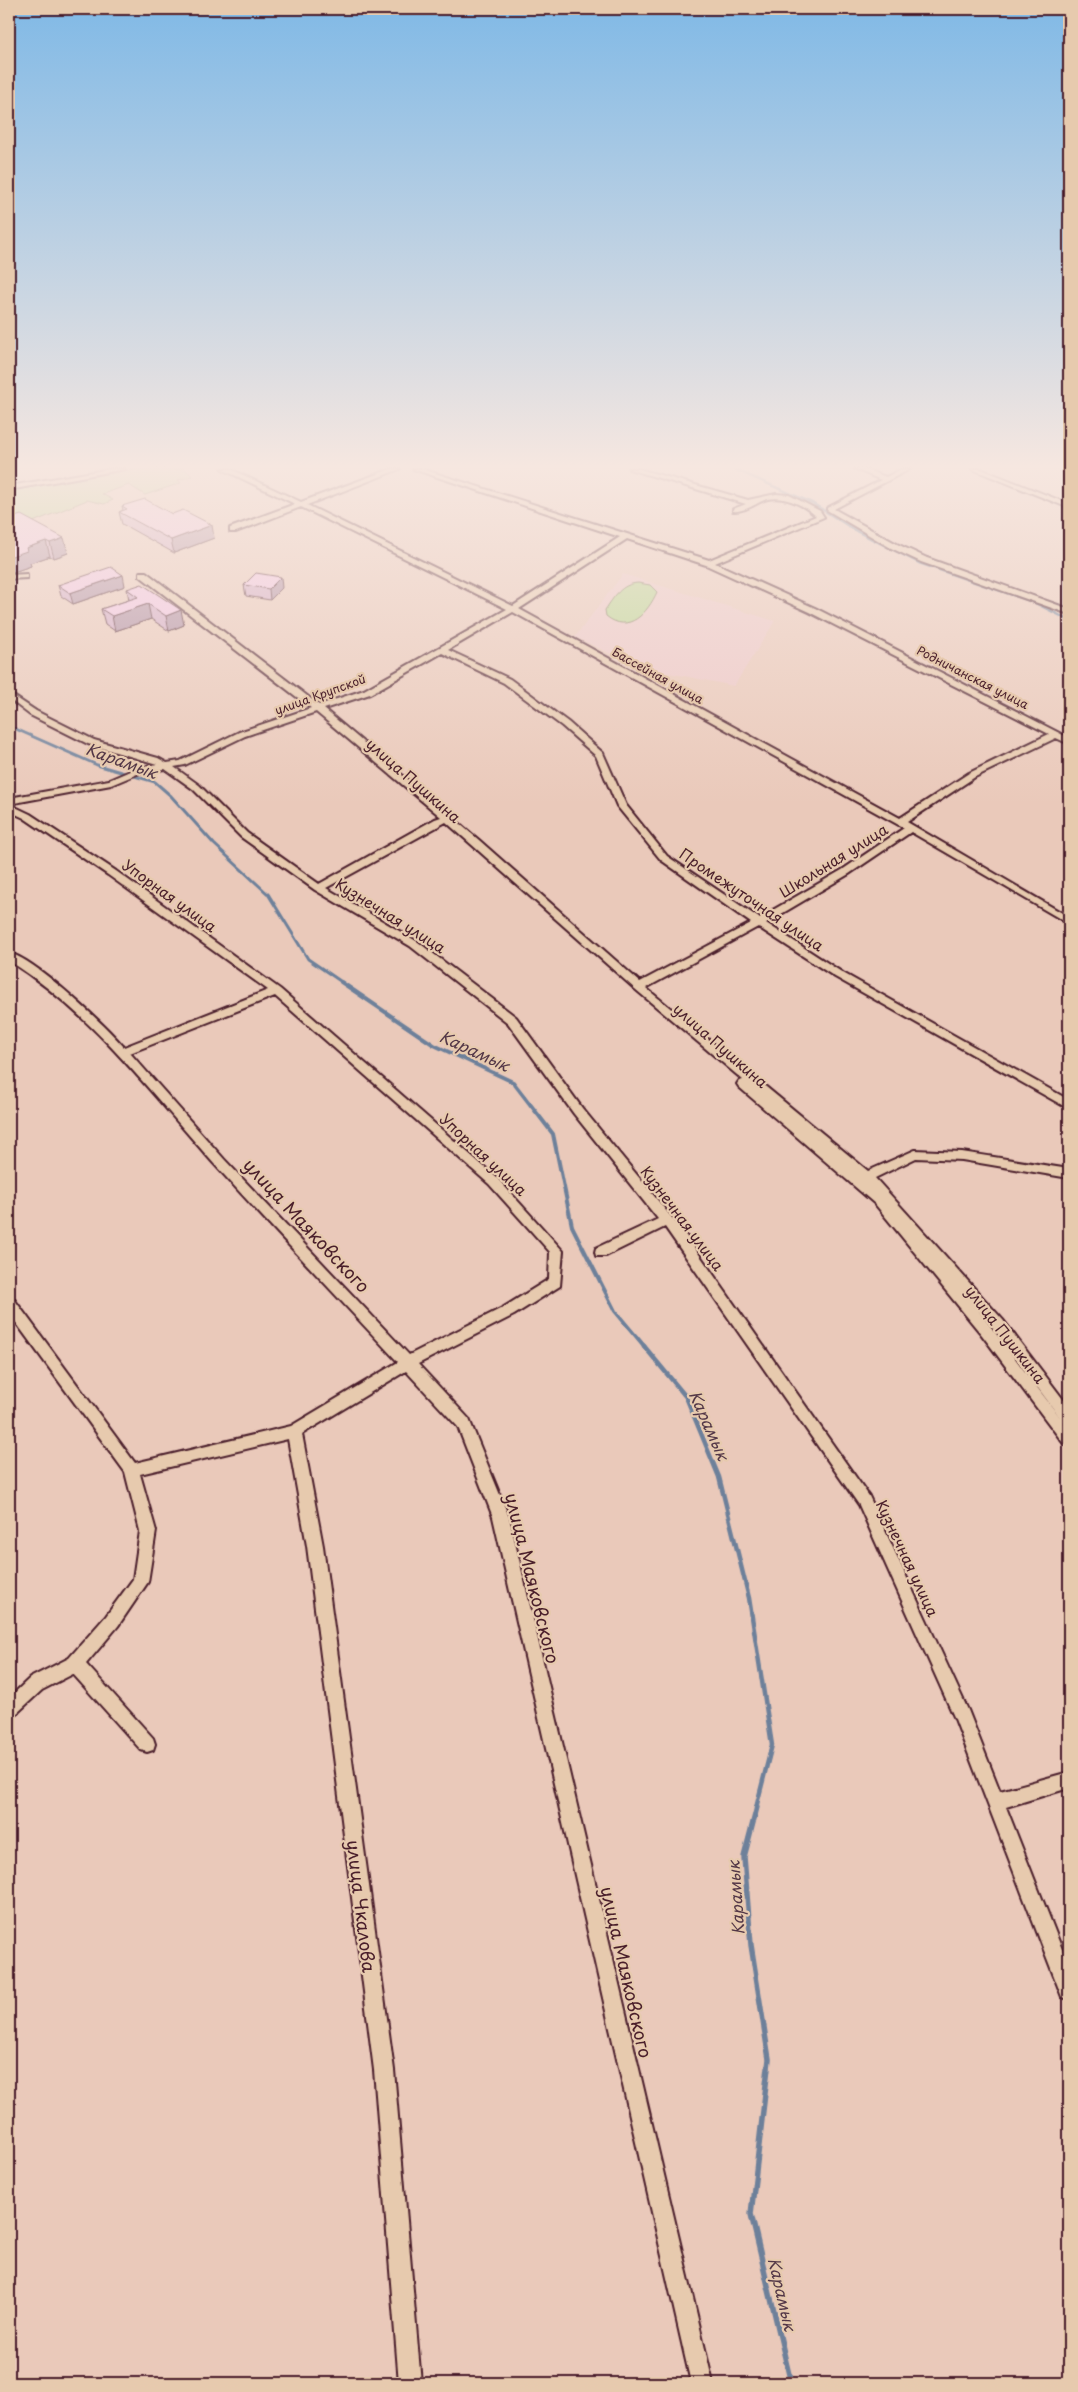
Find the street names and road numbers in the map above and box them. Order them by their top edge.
street label: Родничанская улица [914,641,1033,713]
street label: Бассейная улица [609,642,707,708]
street label: улица Крупской [272,669,368,719]
street label: улица Пушкина [362,732,467,828]
street label: Школьная улица [774,817,892,903]
street label: Промежуточная улица [675,842,829,956]
street label: Упорная улица [118,853,222,938]
street label: Кузнечная улица [331,872,451,958]
street label: улица Пушкина [669,997,774,1093]
street label: Упорная улица [435,1107,533,1201]
street label: улица Маяковского [237,1152,377,1298]
street label: Кузнечная улица [636,1161,731,1276]
street label: улица Пушкина [960,1280,1052,1388]
street label: улица Маяковского [499,1490,567,1666]
street label: Кузнечная улица [871,1496,945,1621]
street label: улица Чкалова [340,1838,384,1975]
street label: улица Маяковского [594,1883,660,2061]

